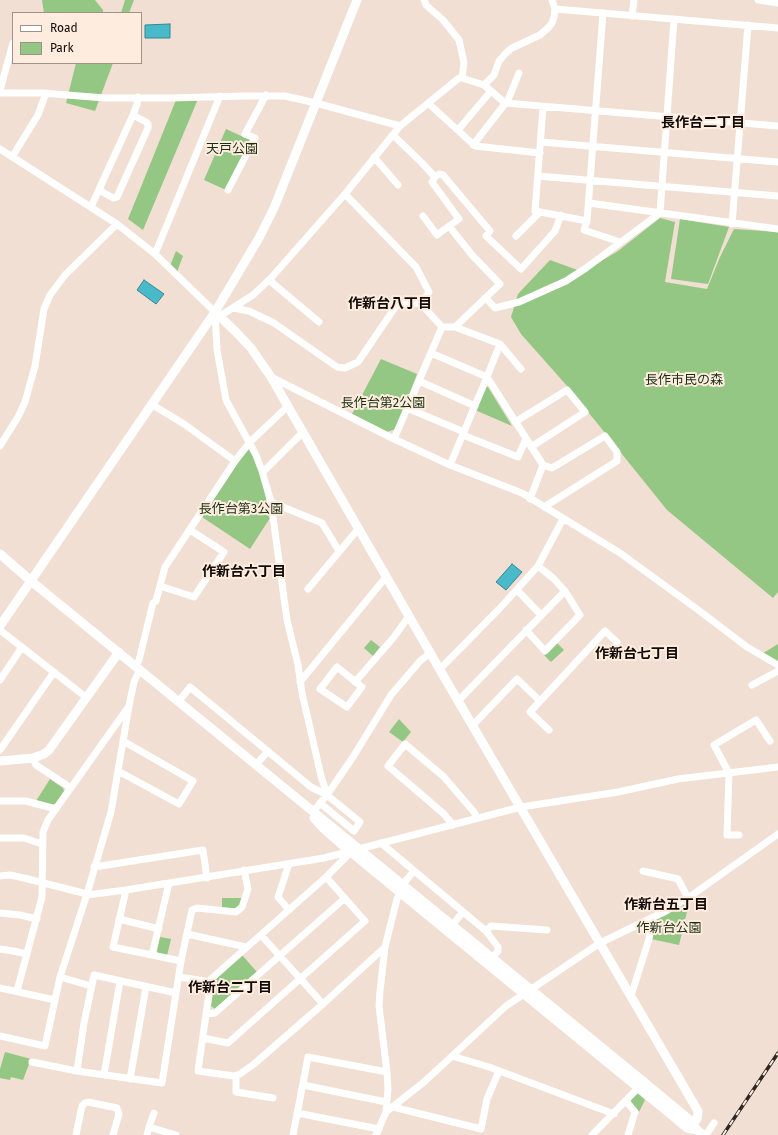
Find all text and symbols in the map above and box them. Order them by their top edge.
legend [12,12,142,64]
text: Road [50,21,78,35]
text: Park [50,41,74,55]
district label: 長作台二丁目 [661,115,745,131]
park label: 天戸公園 [206,141,258,157]
district label: 作新台八丁目 [348,296,432,312]
park label: 長作市民の森 [645,372,723,388]
park label: 長作台第2公園 [341,395,425,411]
park label: 長作台第3公園 [199,501,283,517]
district label: 作新台六丁目 [202,564,286,580]
district label: 作新台七丁目 [595,646,679,662]
district label: 作新台五丁目 [624,897,708,913]
park label: 作新台公園 [637,920,701,936]
district label: 作新台二丁目 [188,980,272,996]

